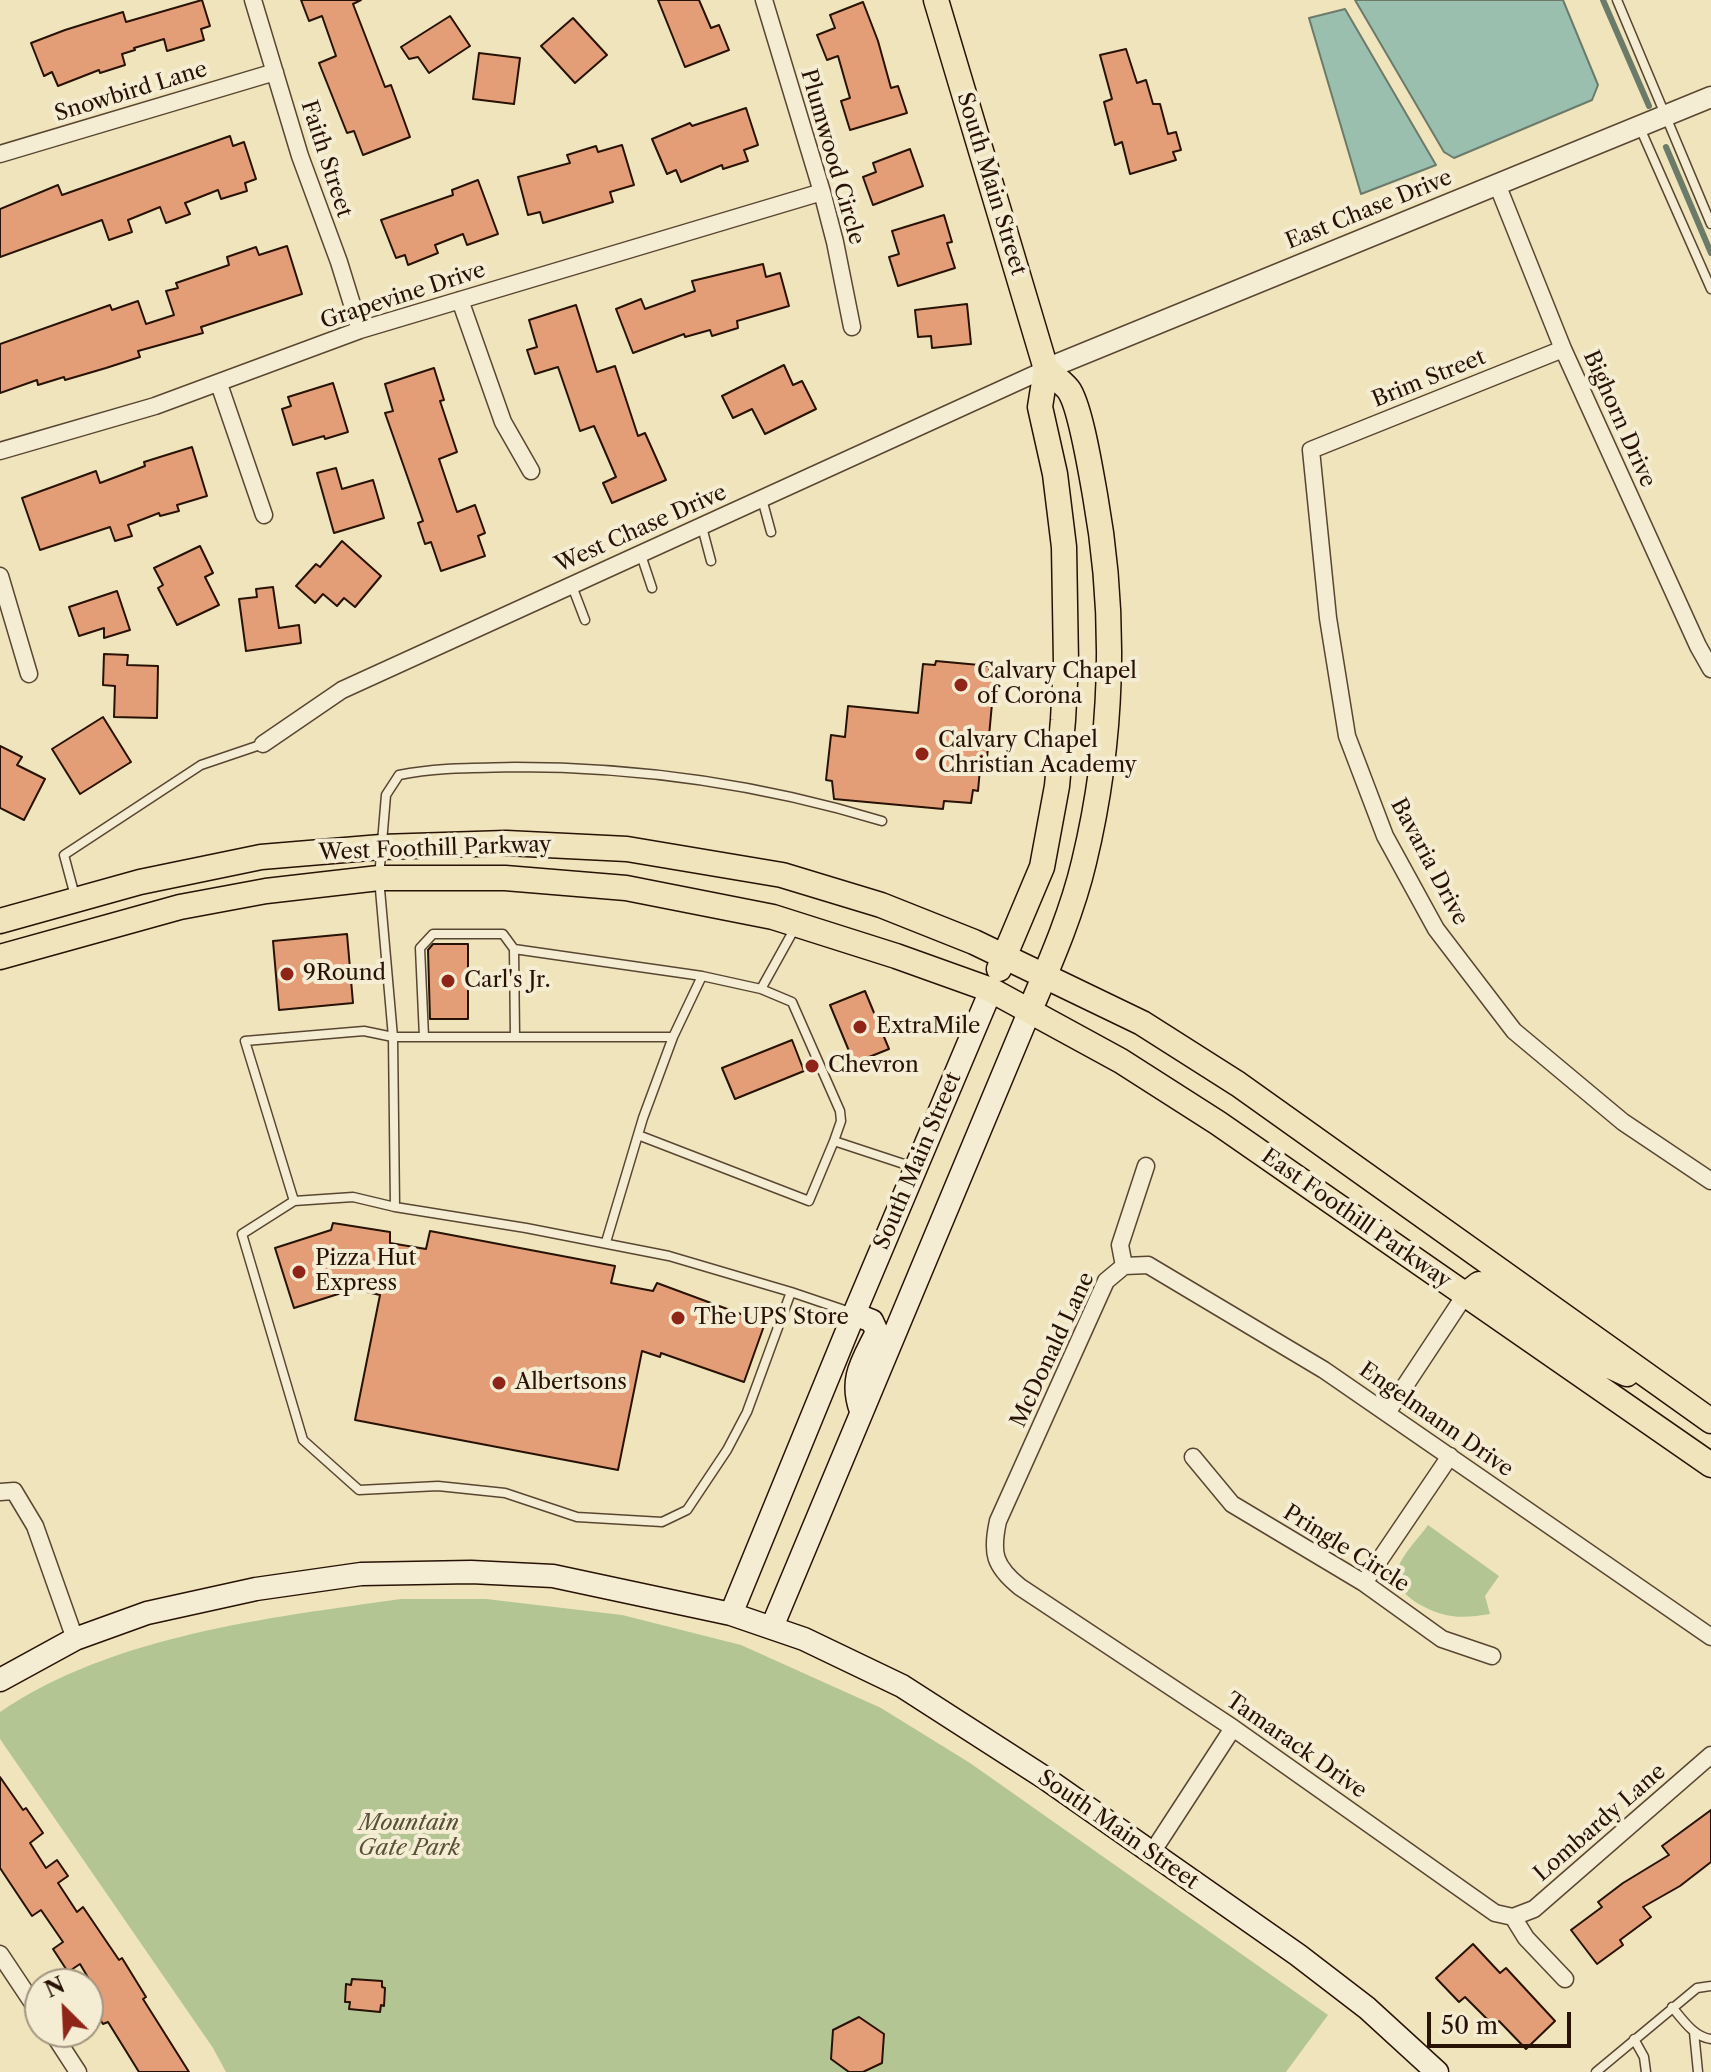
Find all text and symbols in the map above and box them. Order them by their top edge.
street label: Snowbird Lane [51,56,211,128]
street label: Plumwood Circle [794,66,870,248]
street label: South Main Street [951,89,1031,279]
street label: Faith Street [295,97,357,221]
street label: East Chase Drive [1282,165,1456,255]
street label: Grapevine Drive [317,257,489,335]
street label: Brim Street [1368,344,1490,414]
street label: Bighorn Drive [1577,347,1661,491]
street label: West Chase Drive [551,479,731,579]
place label: Calvary Chapel of Corona [977,659,1137,710]
marker: Calvary Chapel of Corona [952,676,970,694]
place label: Calvary Chapel Christian Academy [938,728,1137,780]
marker: Calvary Chapel Christian Academy [913,745,931,763]
street label: Bavaria Drive [1385,794,1473,930]
street label: West Foothill Parkway [318,832,552,866]
place label: 9Round [303,961,386,987]
marker: 9Round [278,965,296,983]
place label: Carl's Jr. [464,968,551,994]
marker: Carl's Jr. [439,972,457,990]
place label: ExtraMile [876,1014,980,1040]
marker: ExtraMile [851,1018,869,1036]
place label: Chevron [828,1053,919,1079]
marker: Chevron [803,1057,821,1075]
street label: South Main Street [869,1068,967,1254]
street label: East Foothill Parkway [1256,1143,1456,1295]
place label: Pizza Hut Express [315,1246,416,1298]
marker: Pizza Hut Express [290,1263,308,1281]
street label: McDonald Lane [1006,1268,1100,1432]
place label: The UPS Store [694,1305,849,1331]
marker: The UPS Store [669,1309,687,1327]
street label: Engelmann Drive [1354,1357,1518,1483]
place label: Albertsons [515,1370,627,1396]
marker: Albertsons [490,1374,508,1392]
street label: Pringle Circle [1278,1500,1414,1598]
street label: Tamarack Drive [1220,1688,1372,1804]
street label: Lombardy Lane [1529,1759,1671,1887]
street label: South Main Street [1033,1765,1203,1895]
park label: Mountain Gate Park [358,1811,460,1862]
north arrow [24,1968,104,2048]
text: N [41,1971,69,2004]
scale bar [1431,1996,1575,2046]
text: 50 m [1441,2011,1498,2040]

